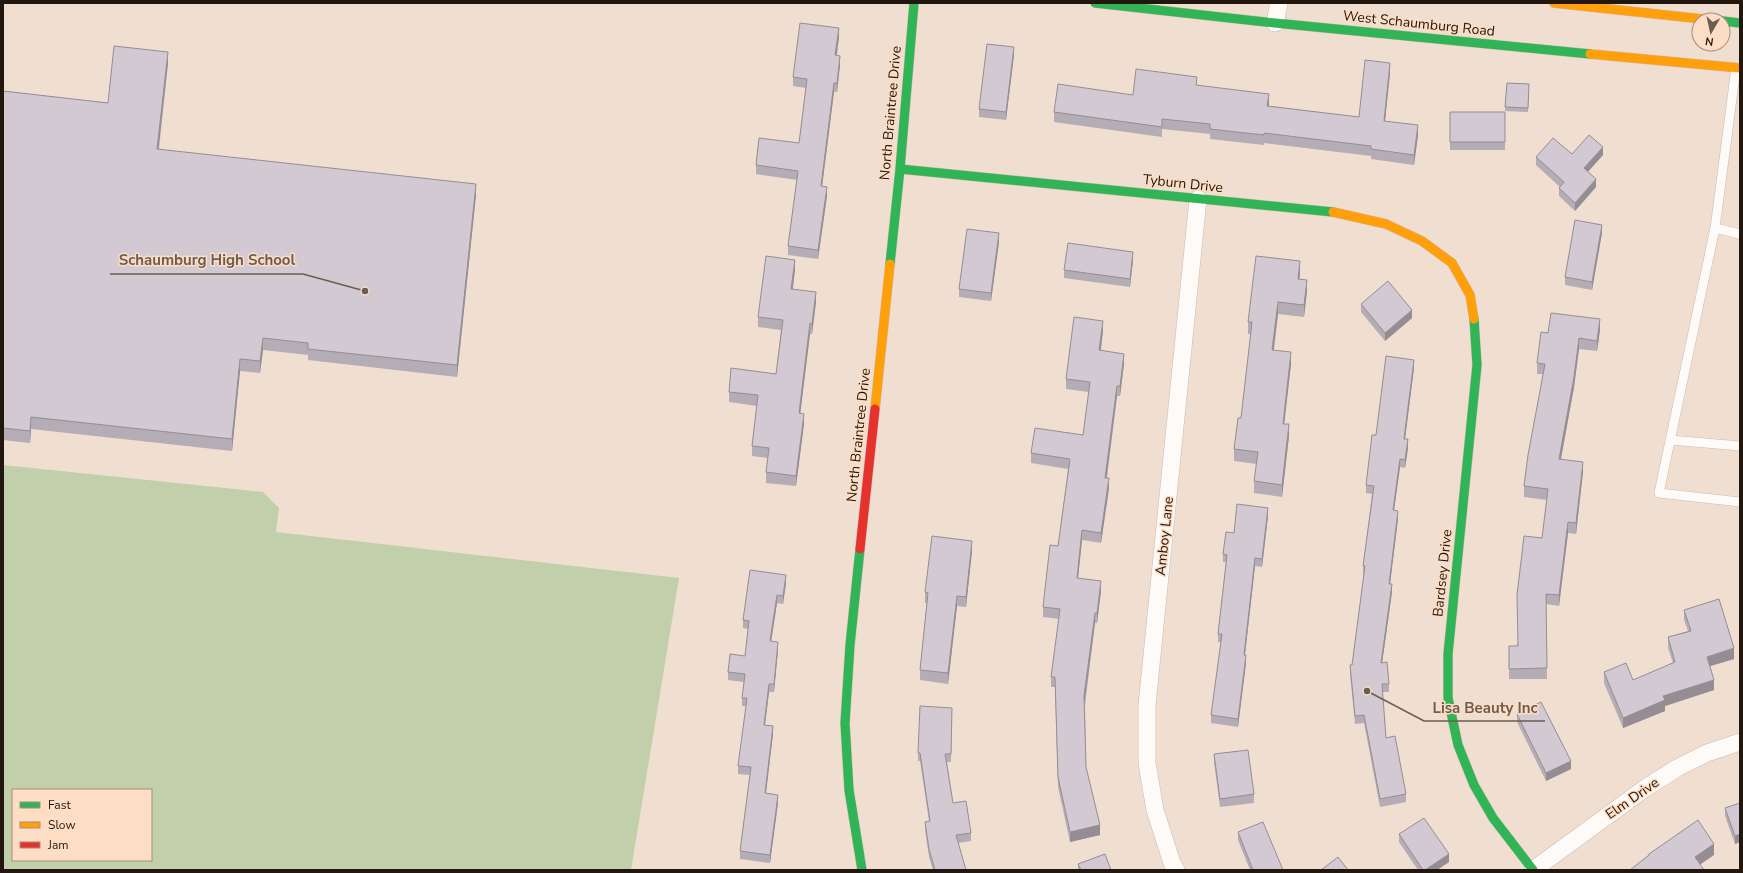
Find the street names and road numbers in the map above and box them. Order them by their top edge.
street label: West Schaumburg Road [1342,6,1496,41]
street label: North Braintree Drive [875,45,906,181]
street label: Tyburn Drive [1142,170,1224,197]
street label: North Braintree Drive [842,367,875,503]
street label: Amboy Lane [1151,496,1178,576]
street label: Bardsey Drive [1428,528,1457,618]
street label: Elm Drive [1602,773,1663,824]

